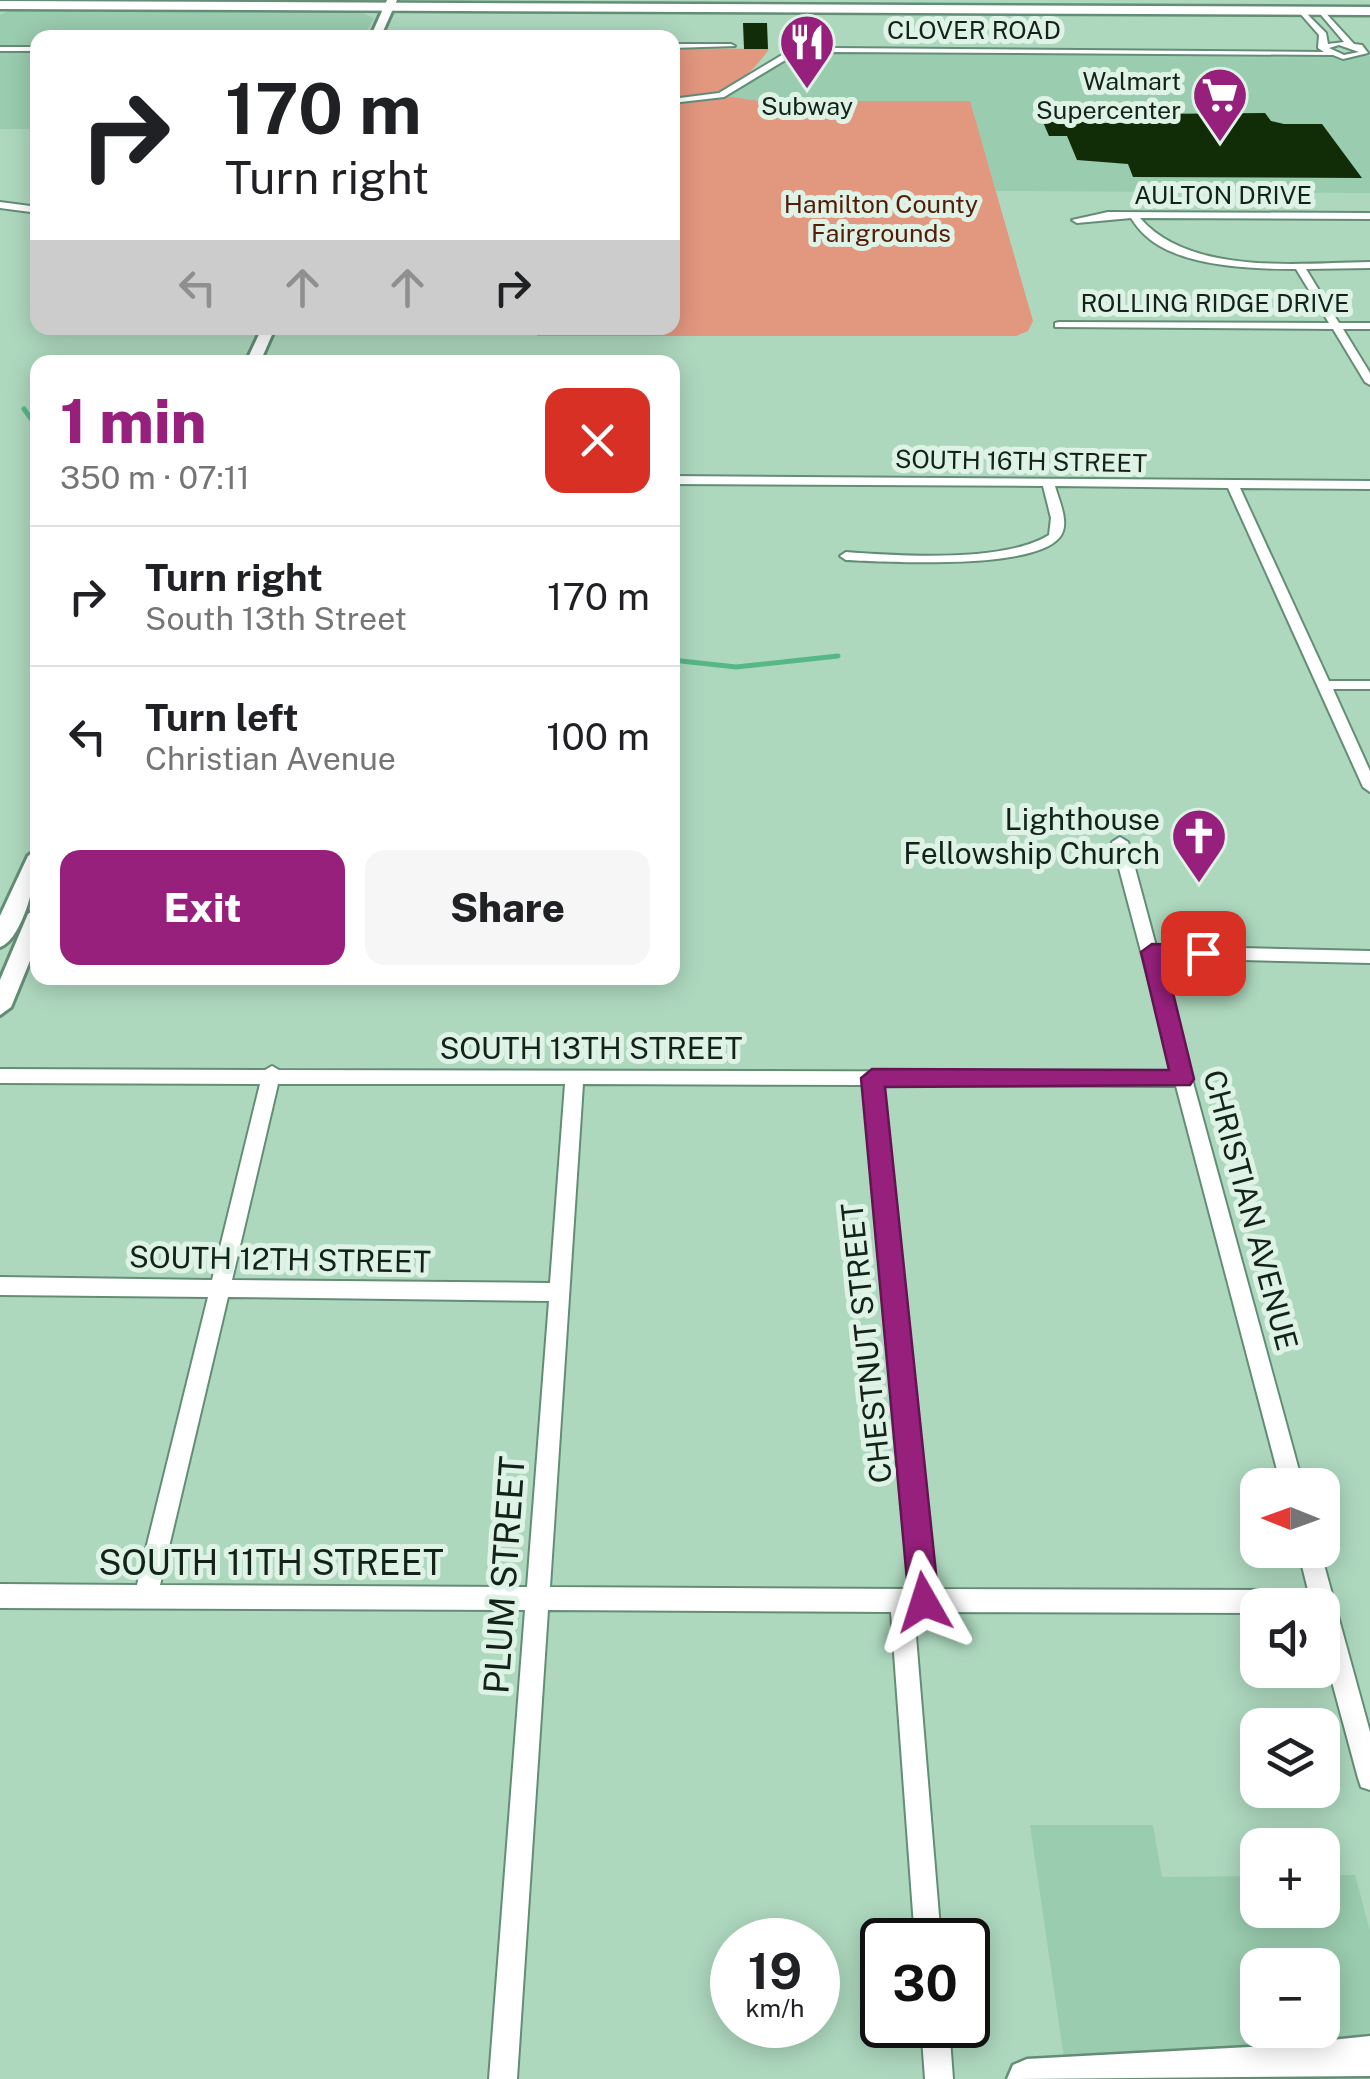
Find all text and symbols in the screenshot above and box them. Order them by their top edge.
restaurant icon: Subway [777,12,837,91]
street label: CLOVER ROAD [887,15,1061,45]
supermarket icon: Walmart Supercenter [1190,65,1250,144]
place label: Walmart Supercenter [1036,66,1181,125]
text: 170 m [225,67,422,150]
icon: right [60,70,190,200]
place label: Subway [761,91,853,121]
text: Turn right [225,151,429,204]
street label: AULTON DRIVE [1134,180,1312,210]
park label: Hamilton County Fairgrounds [784,189,978,248]
icon: left [170,260,225,315]
icon: ahead [275,260,330,315]
icon: ahead [380,260,435,315]
icon: right [485,260,540,315]
street label: ROLLING RIDGE DRIVE [1080,288,1350,318]
text: 1 min [60,386,207,457]
button: close [545,388,650,493]
street label: SOUTH 16TH STREET [895,444,1148,478]
text: 350 m · 07:11 [60,459,250,496]
text: Turn right [145,555,323,600]
icon: right [60,569,115,624]
text: 170 m [547,574,650,619]
text: South 13th Street [145,600,407,637]
text: Turn left [145,695,299,740]
icon: left [60,709,115,764]
text: 100 m [546,714,650,759]
text: Christian Avenue [145,740,396,777]
place label: Lighthouse Fellowship Church [903,801,1160,871]
church icon: Lighthouse Fellowship Church [1169,806,1229,885]
button: Exit [60,850,345,965]
button: Share [365,850,650,965]
pin [1161,911,1246,996]
icon: arrive [1176,926,1231,981]
street label: SOUTH 13TH STREET [439,1030,743,1066]
street label: CHRISTIAN AVENUE [1196,1066,1306,1354]
street label: CHESTNUT STREET [833,1201,899,1485]
street label: SOUTH 12TH STREET [129,1238,431,1280]
street label: PLUM STREET [475,1455,533,1695]
north arrow [1240,1468,1340,1568]
map controls [1240,1468,1340,2048]
street label: SOUTH 11TH STREET [98,1542,444,1583]
position arrow [872,1550,976,1654]
button: sound [1240,1588,1340,1688]
button: layers [1240,1708,1340,1808]
button: + [1240,1828,1340,1928]
speed limit sign: 30 [860,1918,990,2048]
text: 19 [748,1941,802,2000]
button: − [1240,1948,1340,2048]
text: km/h [746,1993,804,2023]

